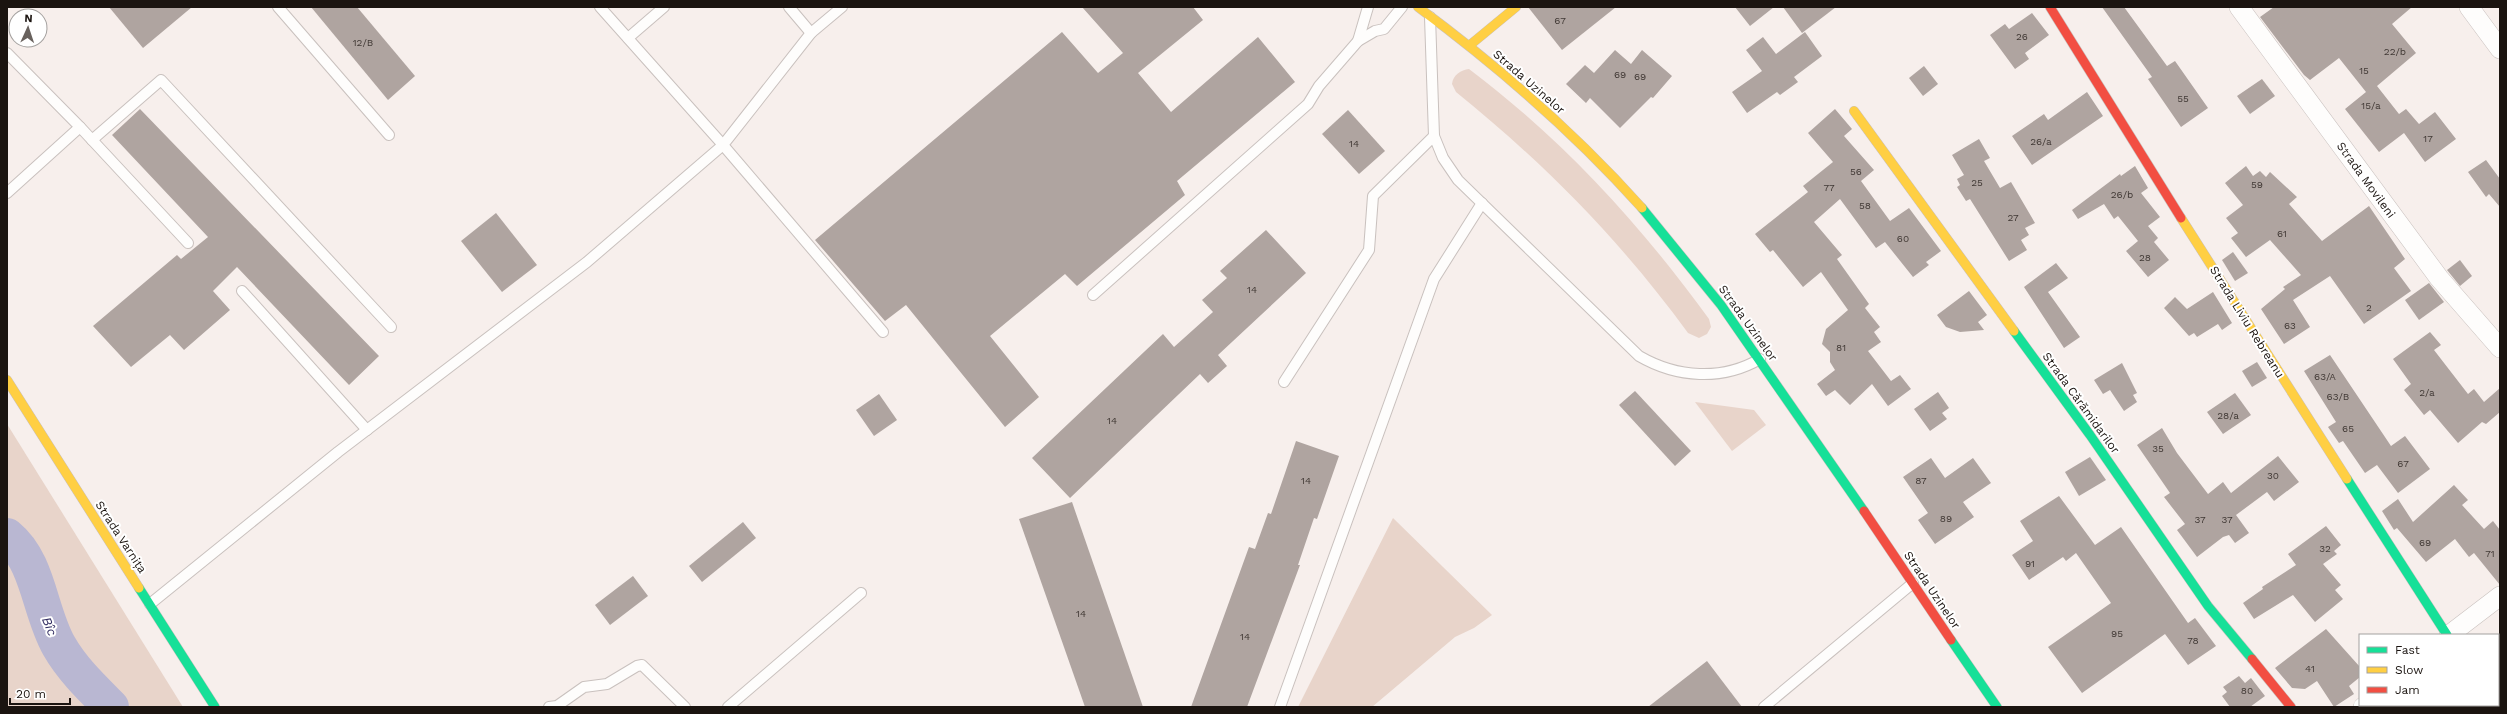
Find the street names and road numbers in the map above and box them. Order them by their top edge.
street label: Strada Uzinelor [1490,47,1568,117]
street label: Strada Movileni [2334,139,2398,221]
street label: Strada Liviu Rebreanu [2207,264,2287,380]
street label: Strada Uzinelor [1716,282,1780,364]
street label: Strada Cărămidarilor [2040,350,2122,456]
street label: Strada Varnița [92,498,150,576]
street label: Strada Uzinelor [1901,549,1963,632]

